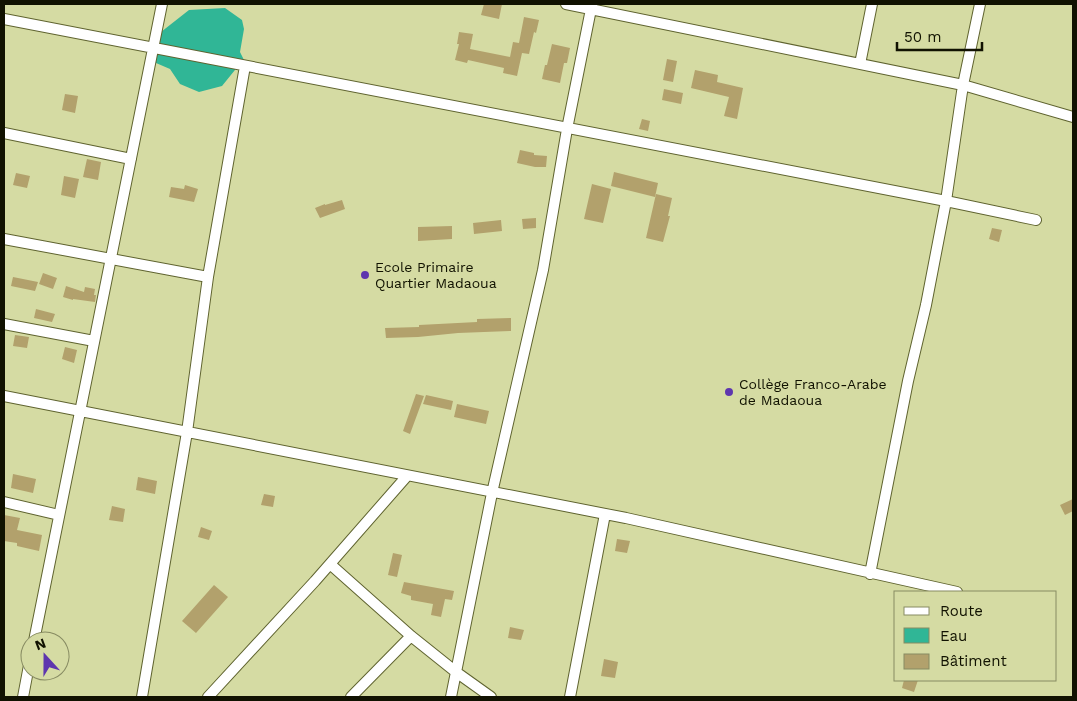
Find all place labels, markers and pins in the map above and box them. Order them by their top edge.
place label: Ecole Primaire Quartier Madaoua [375,259,497,291]
marker: Ecole Primaire Quartier Madaoua [359,269,371,281]
place label: Collège Franco-Arabe de Madaoua [739,376,887,408]
marker: Collège Franco-Arabe de Madaoua [723,386,735,398]

